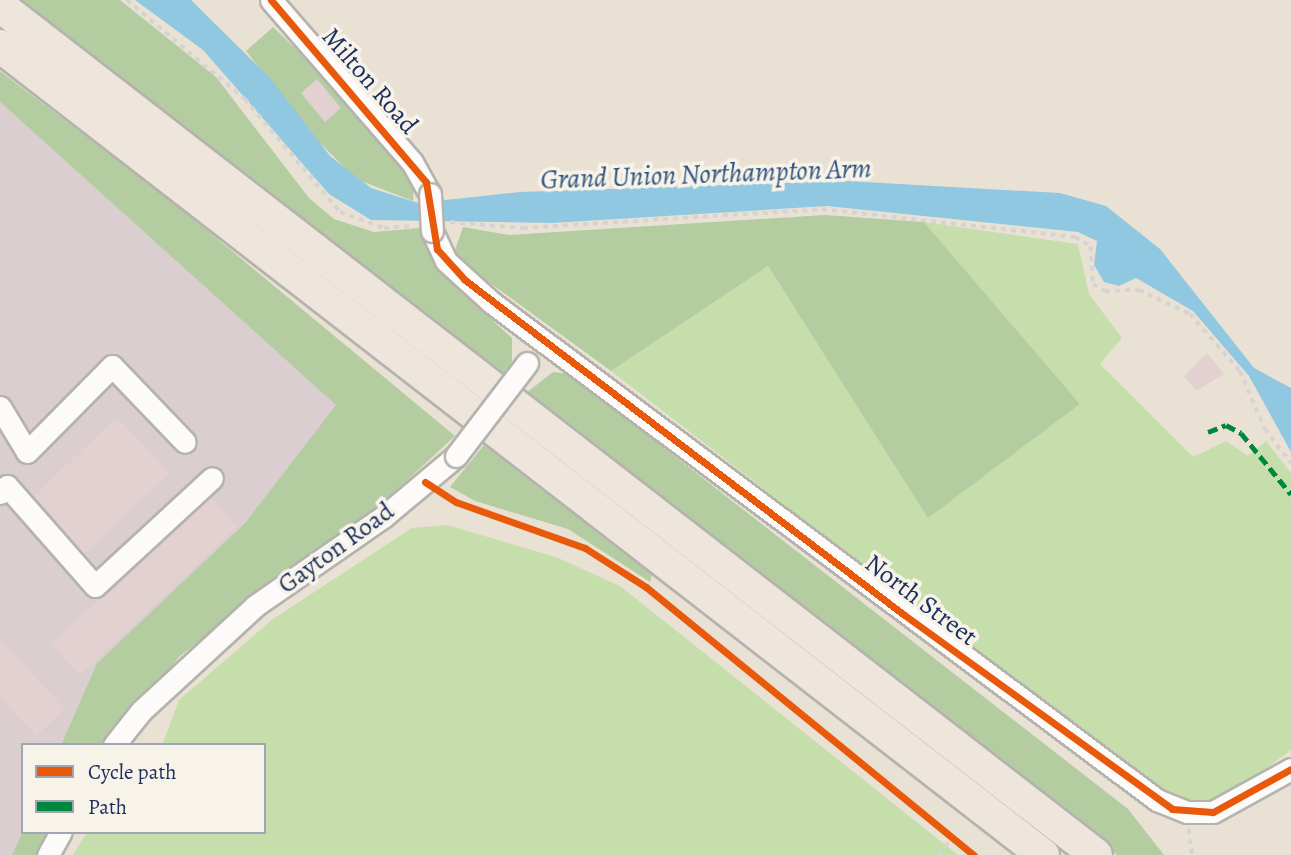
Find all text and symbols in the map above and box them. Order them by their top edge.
street label: Milton Road [315,22,425,140]
water label: Grand Union Northampton Arm [540,151,872,197]
street label: Gayton Road [272,496,400,600]
street label: North Street [859,548,983,652]
legend [21,743,266,834]
text: Cycle path [88,758,177,786]
text: Path [88,793,127,821]

